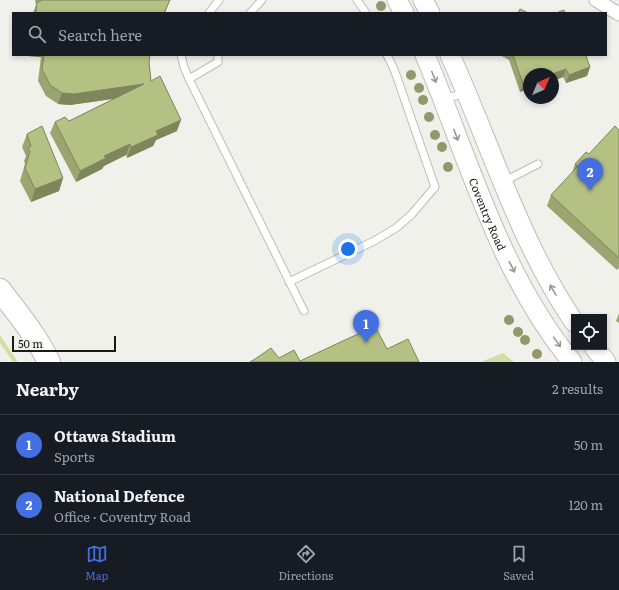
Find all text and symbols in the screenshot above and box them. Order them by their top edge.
search box [12,12,607,56]
icon: search [26,23,48,45]
text: Search here [58,23,142,46]
north arrow [523,68,559,104]
one-way arrow [431,70,438,82]
one-way arrow [452,129,460,141]
pin: 2 [577,158,603,191]
street label: Coventry Road [466,175,511,253]
your location [338,239,358,259]
one-way arrow [509,261,516,273]
one-way arrow [549,285,557,296]
pin: 1 [353,310,379,343]
map controls [571,314,607,350]
button: locate [571,314,607,350]
scale bar [12,334,116,353]
text: 50 m [18,335,43,351]
one-way arrow [553,337,561,348]
text: Nearby [16,376,79,401]
text: 2 results [552,379,603,398]
text: Ottawa Stadium [54,424,176,447]
text: 1 [26,435,32,454]
text: 50 m [574,435,603,454]
text: Sports [54,447,94,466]
text: National Defence [54,484,185,507]
text: 2 [26,495,32,514]
text: 120 m [568,495,603,514]
text: Office · Coventry Road [54,507,191,526]
tab: Map [85,543,108,583]
tab: Directions [278,543,333,583]
tab: Saved [503,543,534,583]

